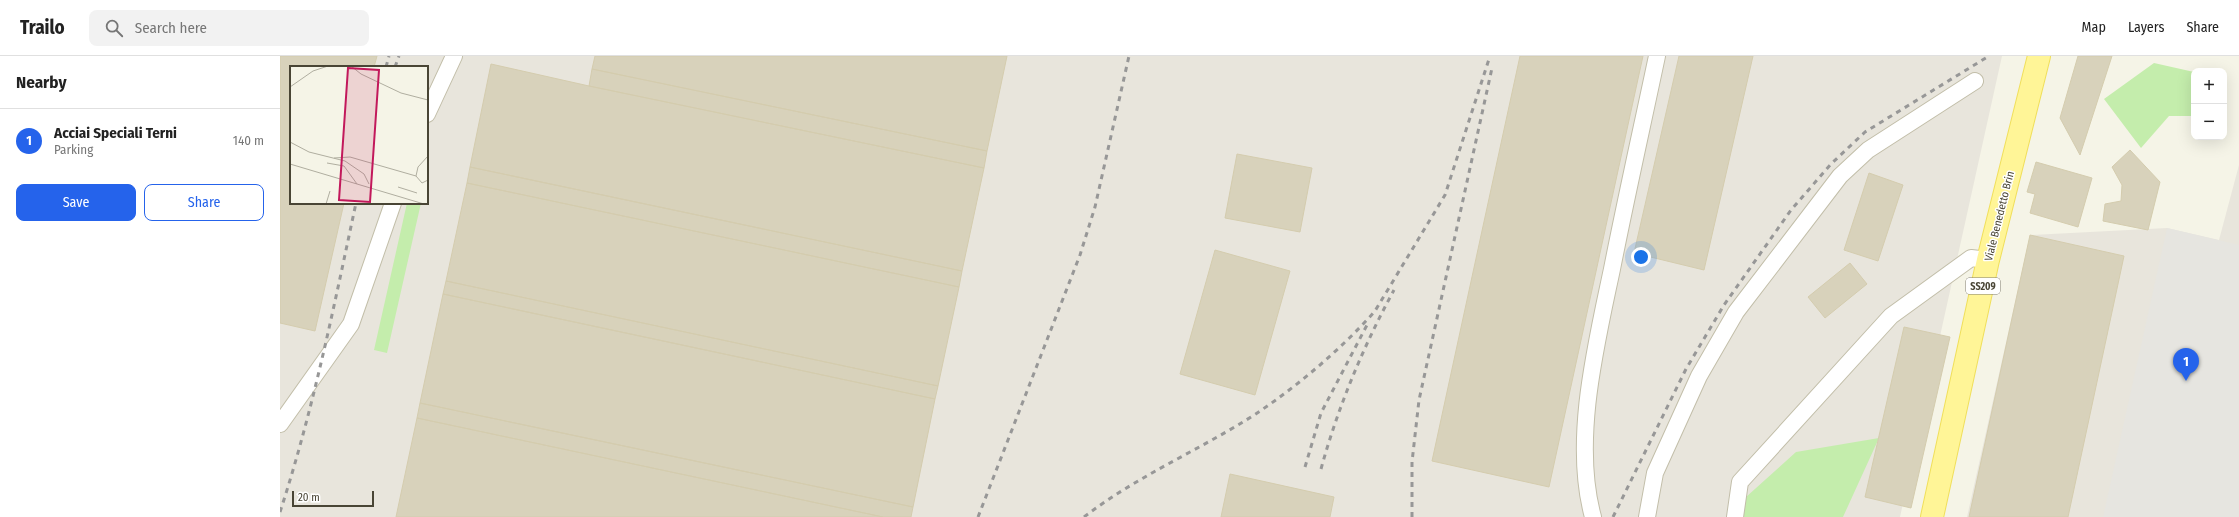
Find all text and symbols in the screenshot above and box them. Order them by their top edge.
search box [89,10,369,46]
text: Trailo [20,16,65,39]
icon: search [103,17,125,39]
text: Search here [135,19,207,37]
text: Map [2082,19,2106,36]
text: Layers [2128,19,2164,36]
text: Share [2186,19,2219,36]
inset map [290,66,428,204]
map controls [2191,68,2227,140]
button: + [2191,68,2227,104]
text: Nearby [16,72,67,93]
button: − [2191,104,2227,140]
text: Acciai Speciali Terni [54,124,177,142]
text: 1 [26,133,32,148]
text: 140 m [233,133,264,148]
text: Parking [54,142,93,157]
street label: Viale Benedetto Brin [1982,170,2017,263]
button: Save [16,184,136,221]
button: Share [144,184,264,221]
your location [1631,247,1651,267]
road number: SS209 [1966,278,2000,294]
pin: 1 [2173,348,2199,381]
scale bar [292,489,374,508]
text: 20 m [298,491,320,504]

